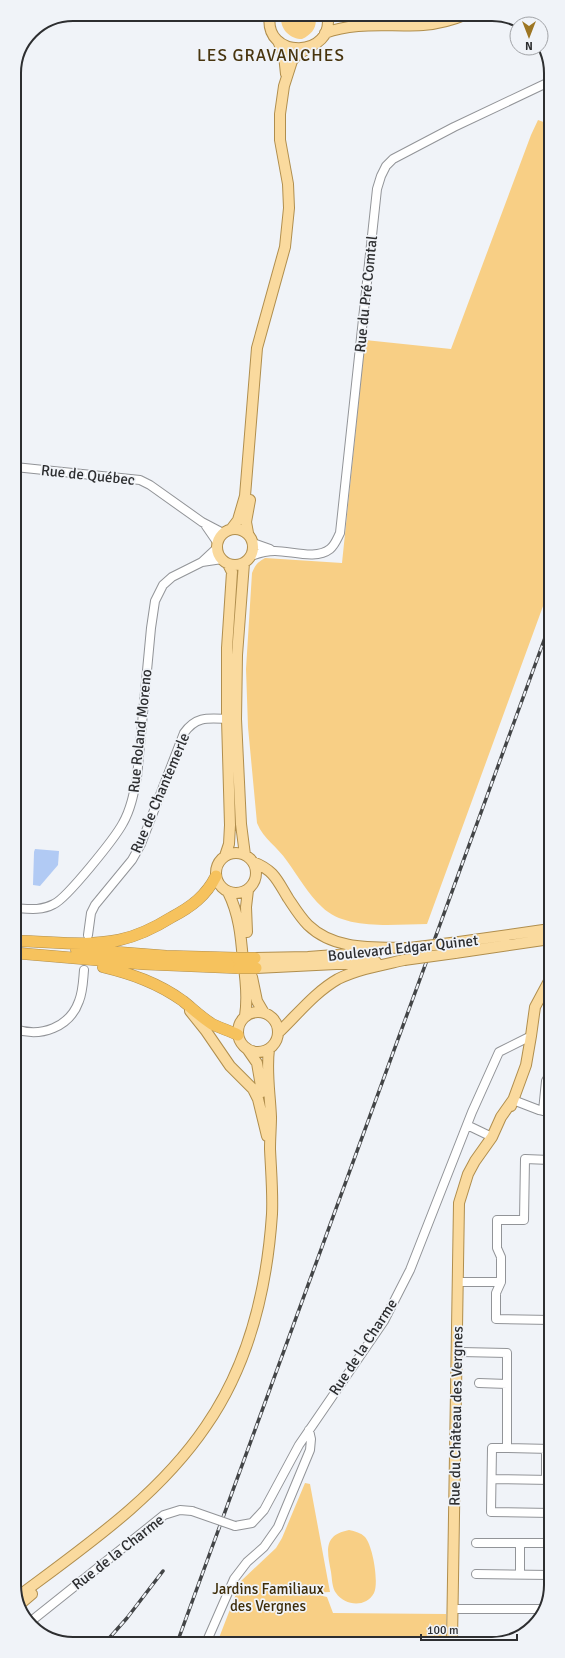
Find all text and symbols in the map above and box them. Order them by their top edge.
north arrow [509,16,549,56]
text: N [525,39,533,52]
district label: LES GRAVANCHES [197,45,345,66]
street label: Rue du Pré Comtal [351,235,381,353]
street label: Rue de Québec [40,461,136,489]
street label: Rue Roland Moreno [125,668,155,794]
street label: Rue de Chantemerle [127,730,193,856]
street label: Boulevard Edgar Quinet [327,931,479,965]
street label: Rue de la Charme [325,1295,401,1399]
street label: Rue du Château des Vergnes [445,1326,467,1506]
street label: Rue de la Charme [69,1511,167,1593]
park label: Jardins Familiaux des Vergnes [212,1580,324,1615]
scale bar [421,1616,517,1642]
text: 100 m [427,1623,459,1638]

